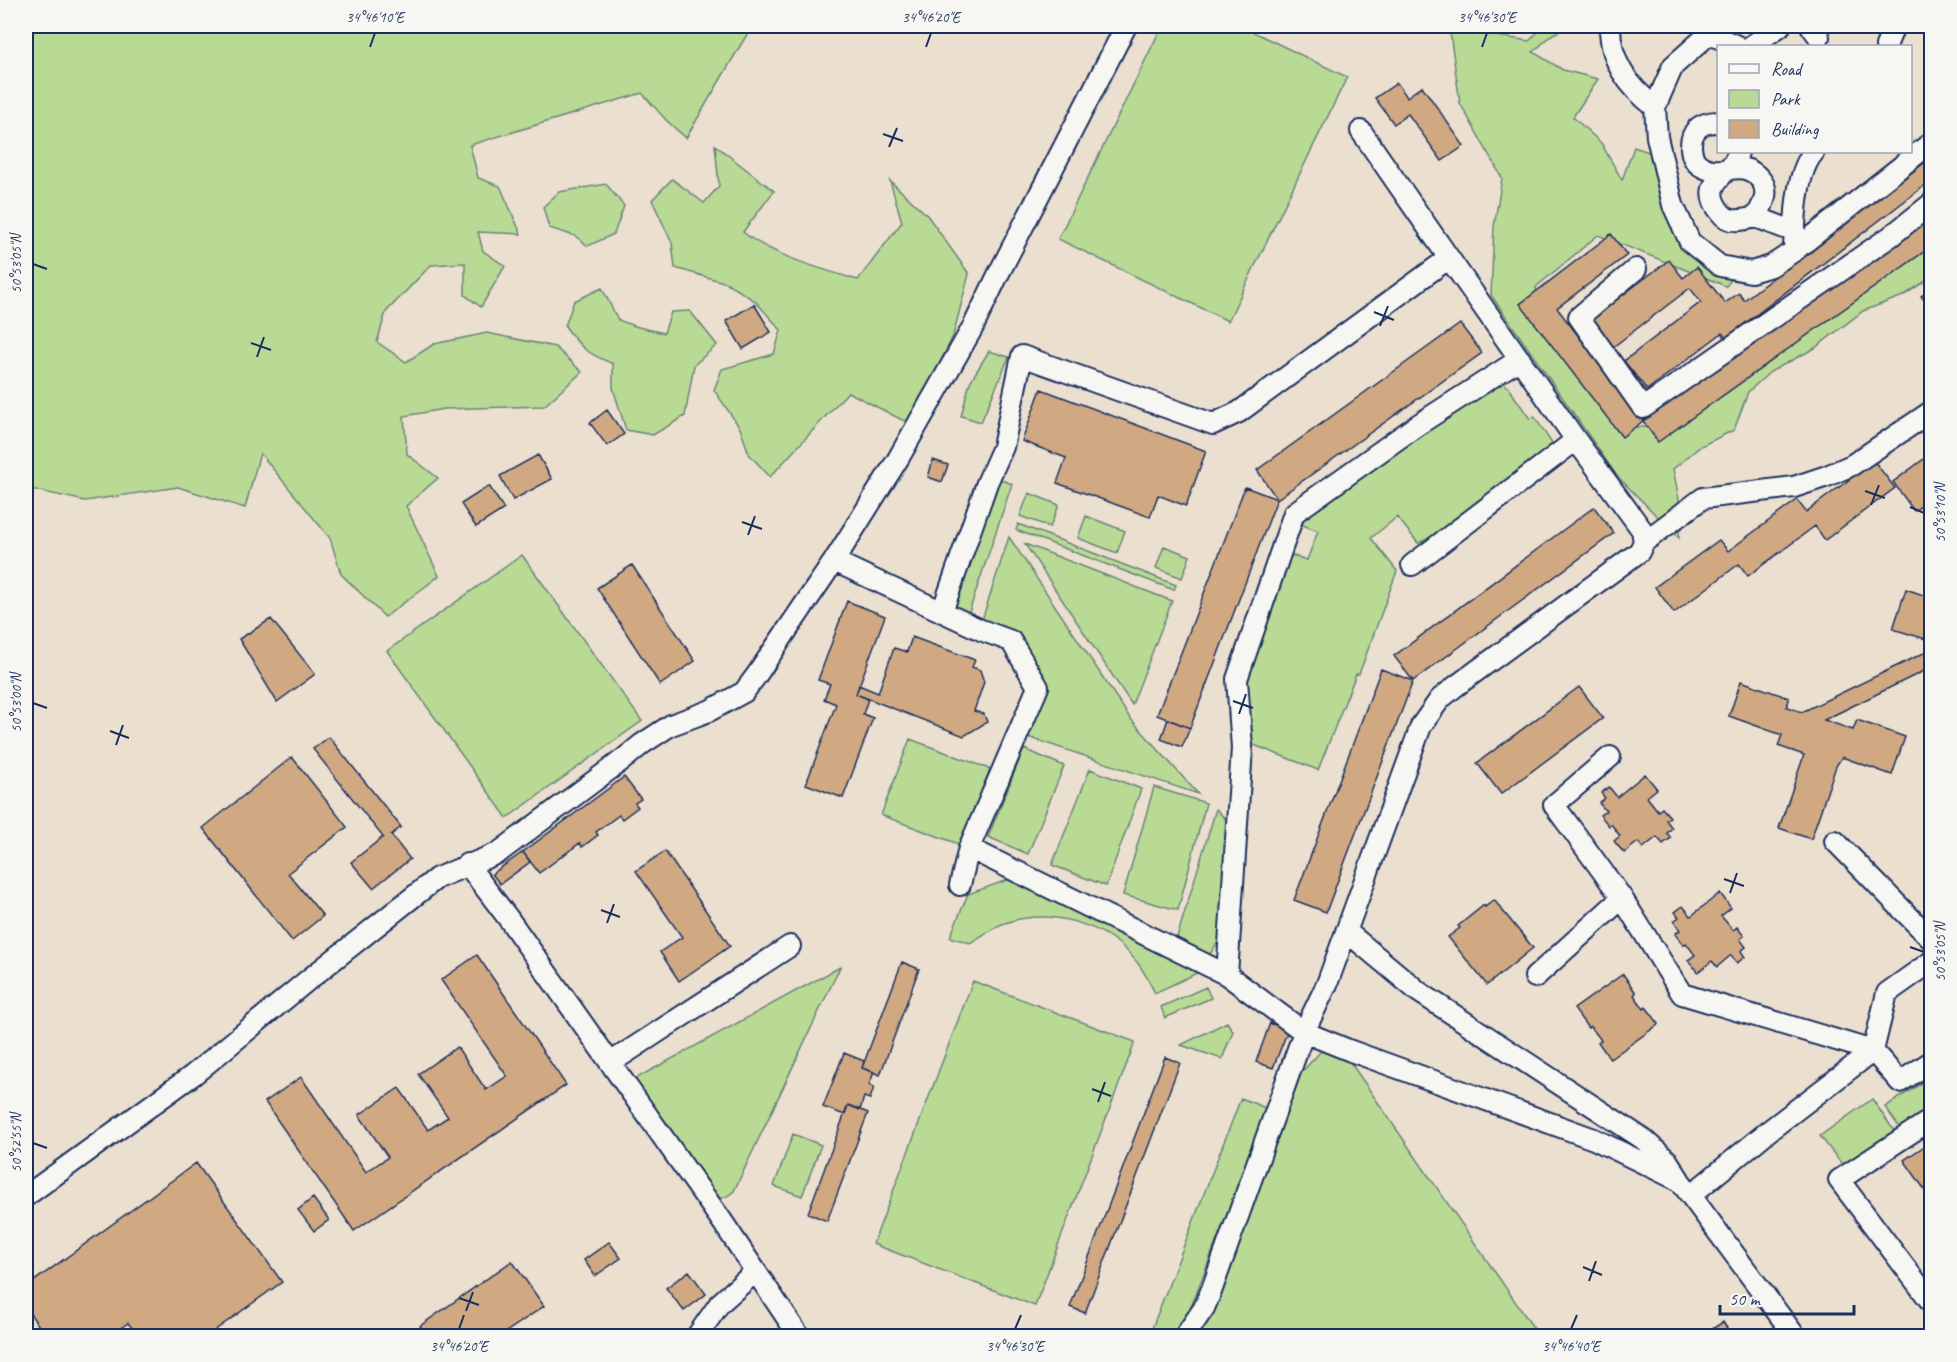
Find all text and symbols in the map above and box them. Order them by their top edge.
text: 34°46'10"E [346,8,406,27]
text: 34°46'20"E [902,8,962,27]
text: 34°46'30"E [1458,8,1518,27]
legend [1717,45,1912,153]
text: Road [1771,58,1804,80]
text: Park [1771,88,1801,110]
text: Building [1771,118,1820,140]
text: 50°53'05"N [7,231,26,294]
text: 50°53'10"N [1931,480,1950,543]
text: 50°53'00"N [7,670,26,733]
text: 50°53'05"N [1931,919,1950,982]
text: 50°52'55"N [7,1110,26,1173]
scale bar [1720,1278,1854,1316]
text: 50 m [1729,1288,1762,1310]
text: 34°46'20"E [430,1337,490,1356]
text: 34°46'30"E [986,1337,1046,1356]
text: 34°46'40"E [1542,1337,1602,1356]

